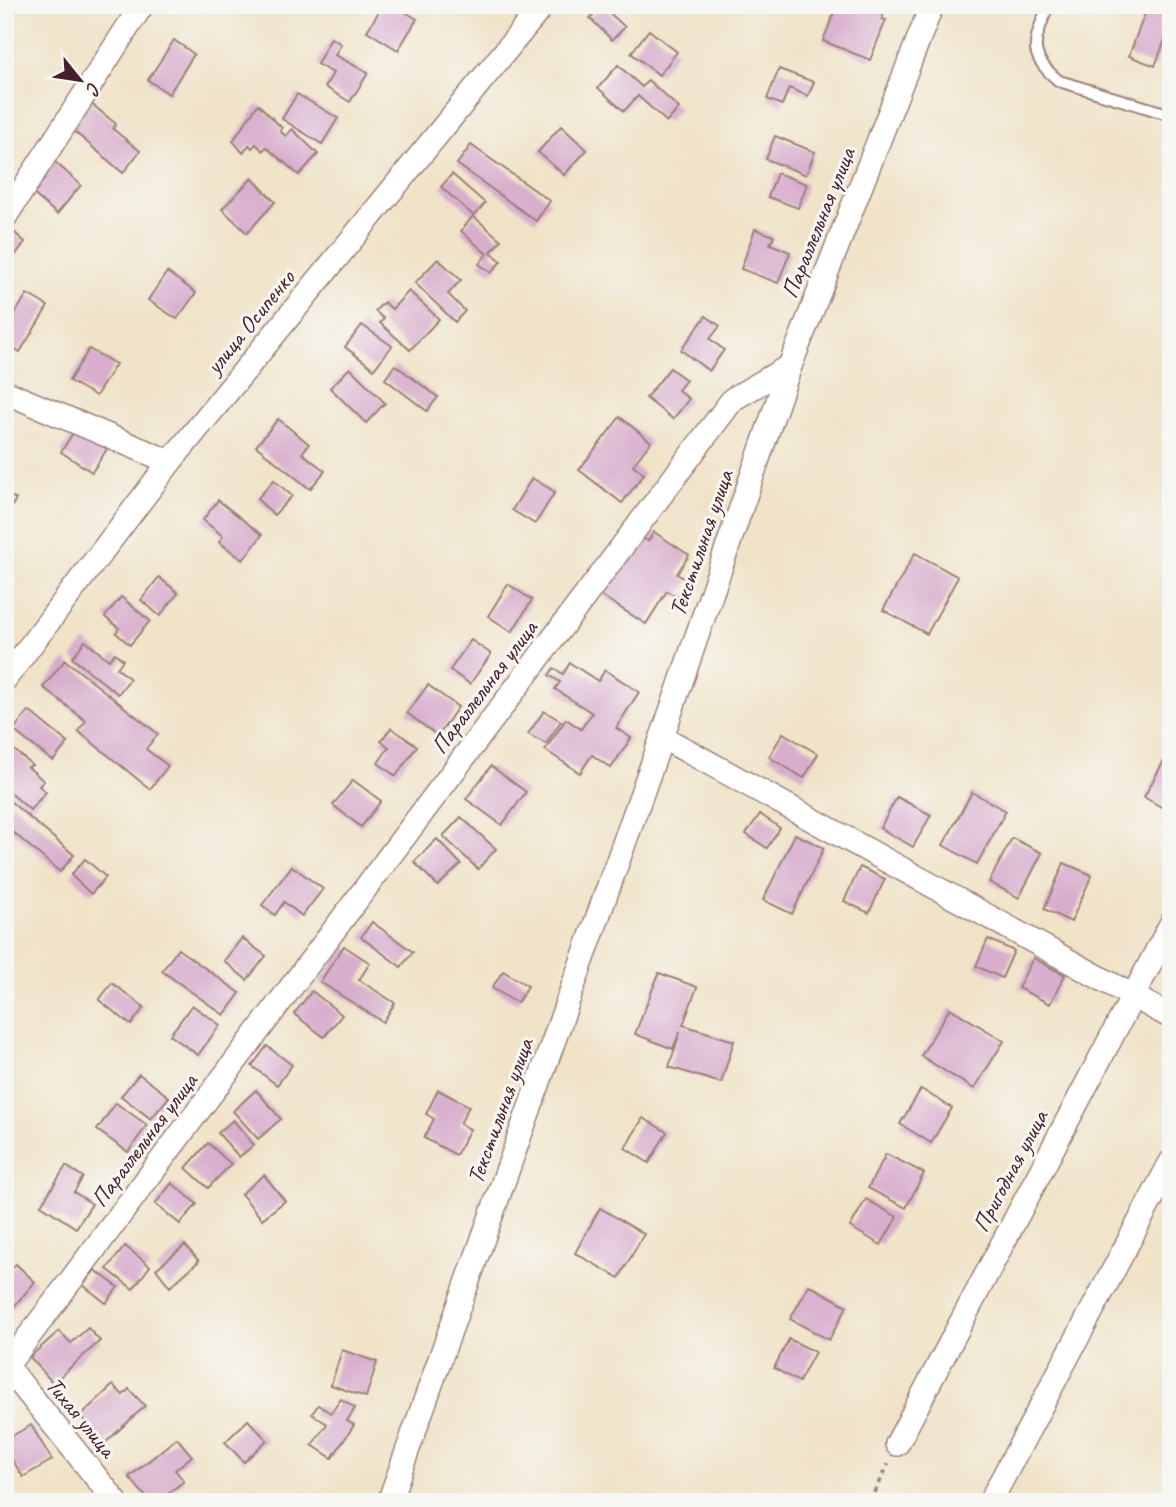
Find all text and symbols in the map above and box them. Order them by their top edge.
north arrow [46,46,116,116]
text: С [80,78,107,100]
street label: Параллельная улица [774,142,862,302]
street label: улица Осипенко [198,263,302,382]
street label: Текстильная улица [662,465,740,620]
street label: Параллельная улица [424,613,545,760]
street label: Текстильная улица [460,1033,541,1188]
street label: Параллельная улица [84,1066,205,1213]
street label: Пригодная улица [965,1104,1055,1237]
street label: Тихая улица [40,1371,124,1465]

